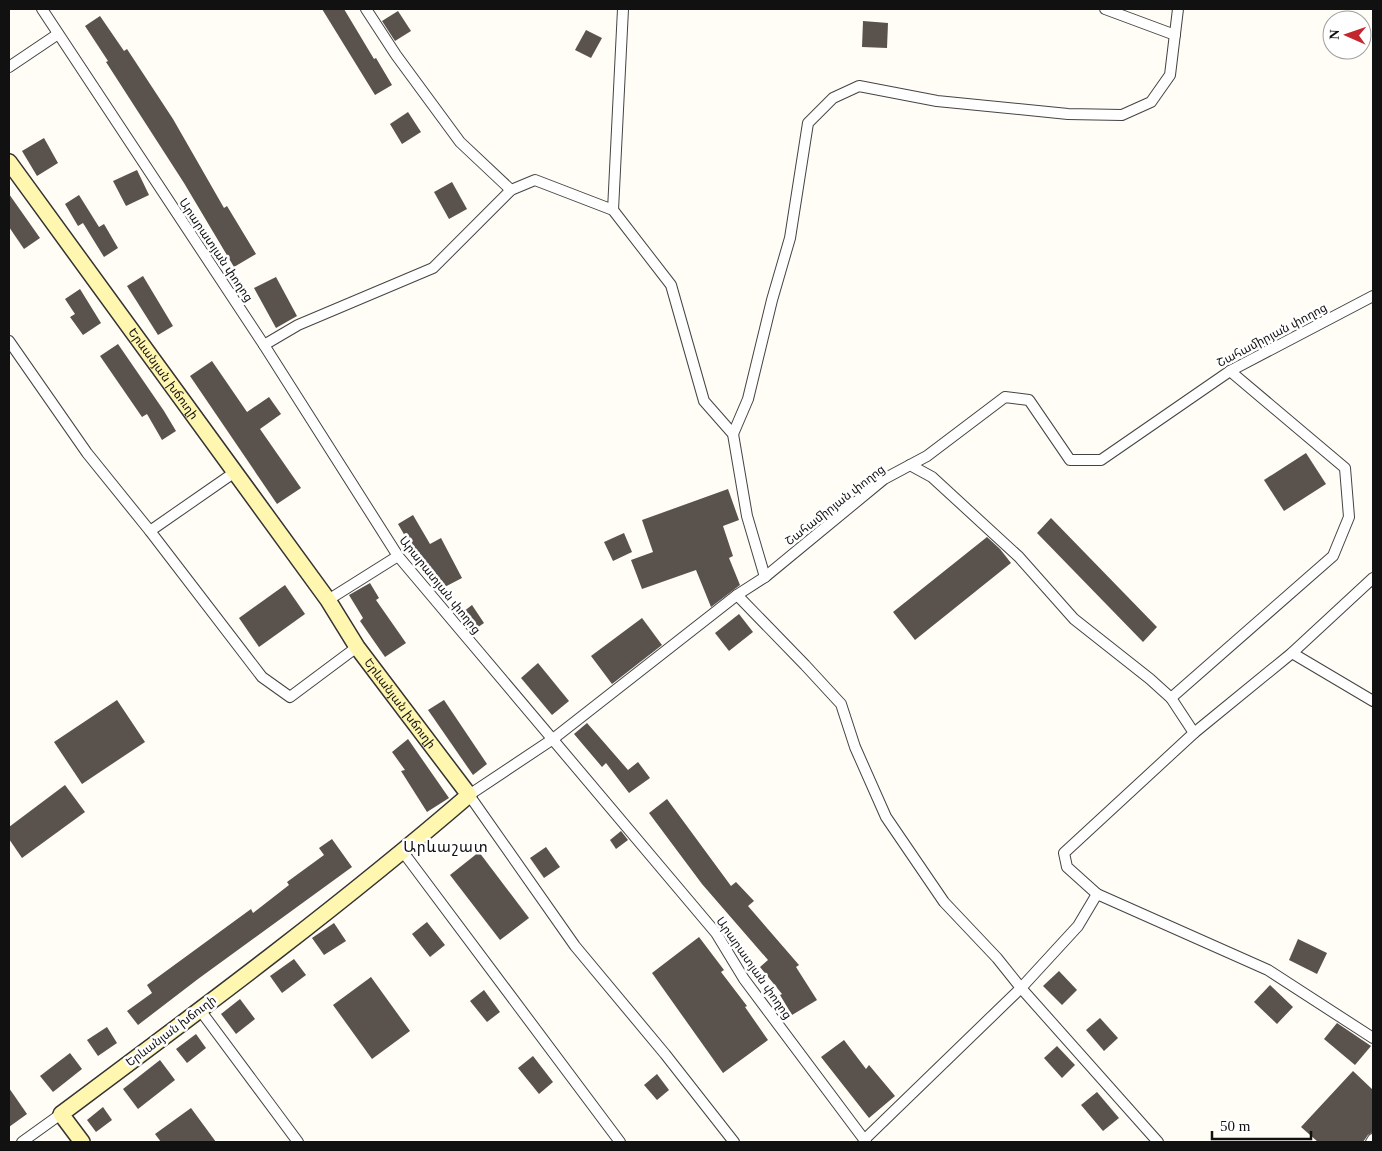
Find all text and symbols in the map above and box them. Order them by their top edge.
north arrow [1322,10,1372,60]
text: N [1327,29,1342,40]
street label: Արարատյան փողոց [176,196,256,304]
street label: Շահամիրյան փողոց [1215,300,1329,370]
street label: Երևանյան խճուղի [125,325,201,422]
street label: Շահամիրյան փողոց [782,462,888,548]
street label: Արարատյան փողոց [396,533,484,637]
street label: Երևանյան խճուղի [361,656,438,751]
district label: Արևաշատ [403,839,489,856]
street label: Արարատյան փողոց [713,914,795,1022]
street label: Երևանյան խճուղի [123,993,219,1069]
scale bar [1212,1108,1311,1140]
text: 50 m [1220,1118,1251,1134]

